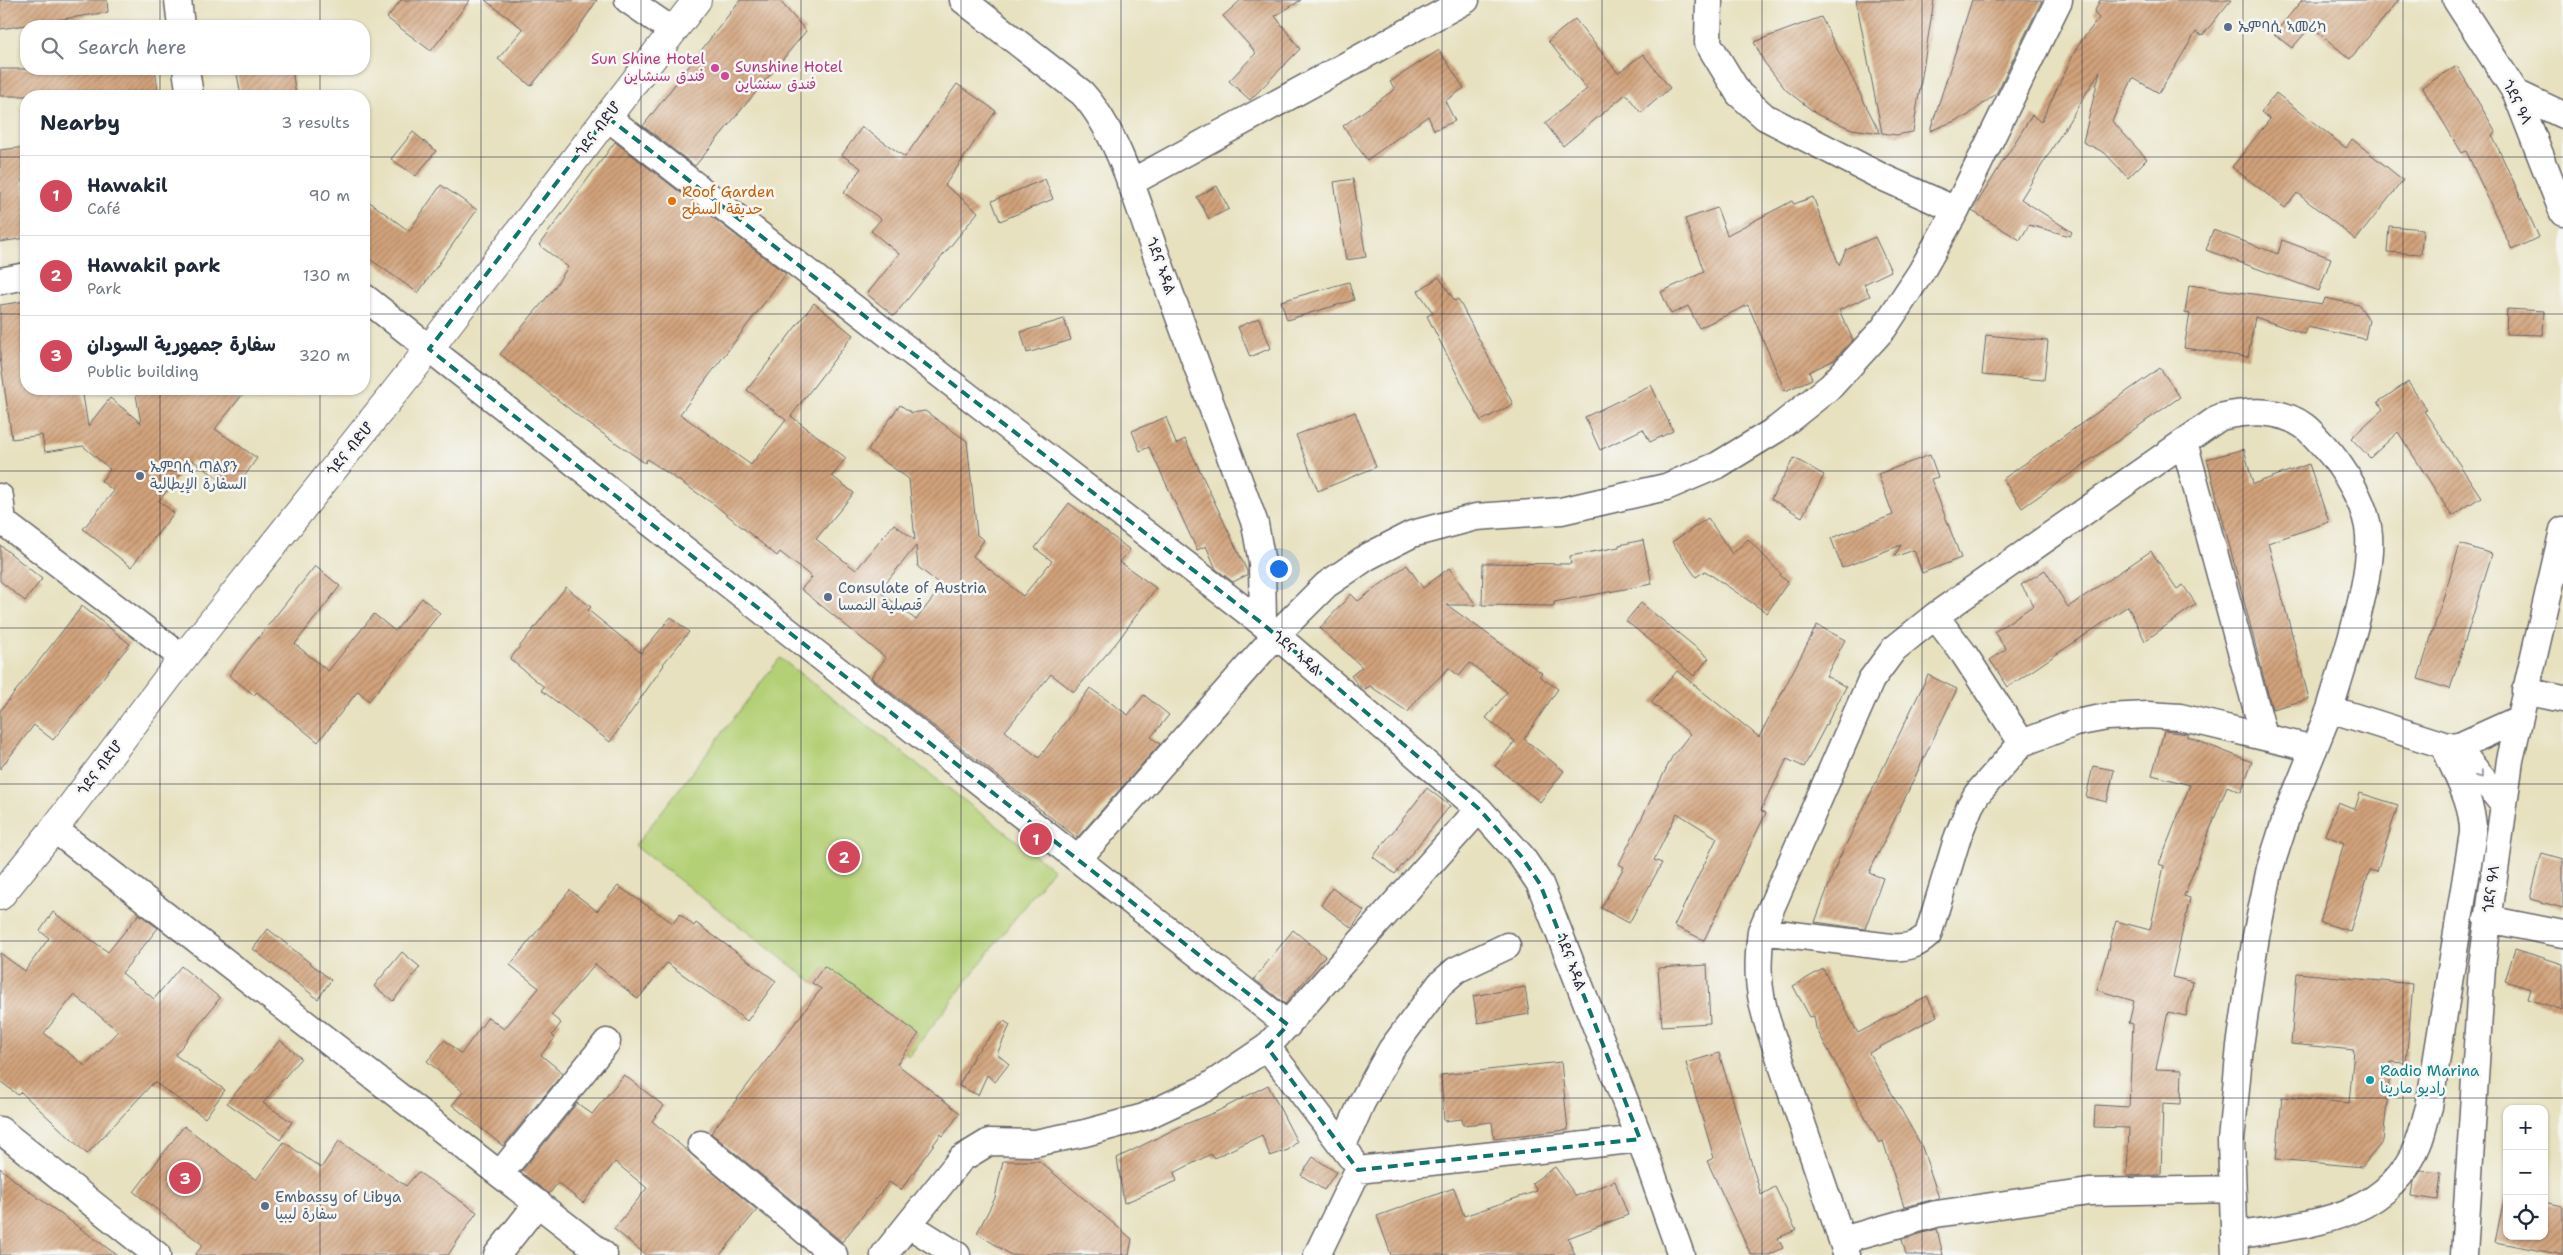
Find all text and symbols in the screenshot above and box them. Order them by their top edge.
place label: ኤምባሲ ኣመሪካ [2238,17,2326,37]
search box [20,20,370,75]
marker: ኤምባሲ ኣመሪካ [2222,21,2234,33]
icon: search [38,34,66,62]
text: Search here [78,35,187,60]
place label: Sun Shine Hotel فندق سنشاين [591,49,705,86]
place label: Sunshine Hotel فندق سنشاين [735,57,843,94]
marker: Sun Shine Hotel فندق سنشاين [709,62,721,74]
marker: Sunshine Hotel فندق سنشاين [719,70,731,82]
street label: ጎደና ዓላ [2498,76,2537,128]
street label: ጎደና ብድሆ [571,97,625,160]
text: Nearby [40,109,120,137]
text: 3 results [281,112,350,133]
text: Hawakil [87,173,168,198]
place label: Roof Garden حديقة السطح [682,182,774,219]
text: 1 [52,185,60,206]
text: 90 m [309,185,350,206]
marker: Roof Garden حديقة السطح [666,195,678,207]
text: Café [87,198,121,219]
street label: ጎደና ኣዳል [1141,235,1181,297]
text: Hawakil park [87,253,221,278]
text: 2 [50,265,62,286]
text: 130 m [303,265,350,286]
text: Park [87,278,121,299]
text: سفارة جمهورية السودان [87,332,276,357]
text: 3 [50,345,62,366]
text: 320 m [299,345,350,366]
text: Public building [87,361,199,382]
street label: ጎደና ብድሆ [322,418,378,480]
place label: ኤምባሲ ጣልያን السفارة الإيطالية [150,457,247,494]
marker: ኤምባሲ ጣልያን السفارة الإيطالية [134,470,146,482]
your location [1266,556,1292,582]
place label: Consulate of Austria قنصلية النمسا [838,578,987,615]
marker: Consulate of Austria قنصلية النمسا [822,591,834,603]
street label: ጎደና ኣዳል [1268,626,1326,680]
street label: ጎደና ብድሆ [73,736,127,799]
one-way arrow [2475,770,2484,779]
pin: 1 [1020,820,1052,858]
pin: 2 [828,838,860,876]
street label: ጎደና ዓላ [2478,864,2504,914]
street label: ጎደና ኣዳል [1551,931,1591,993]
place label: Radio Marina راديو مارينا [2380,1061,2480,1098]
marker: Radio Marina راديو مارينا [2364,1074,2376,1086]
map controls [2503,1105,2548,1240]
button: + [2503,1105,2548,1150]
button: − [2503,1150,2548,1195]
pin: 3 [169,1159,201,1197]
place label: Embassy of Libya سفارة ليبيا [275,1187,402,1224]
button: locate [2503,1195,2548,1240]
marker: Embassy of Libya سفارة ليبيا [259,1200,271,1212]

